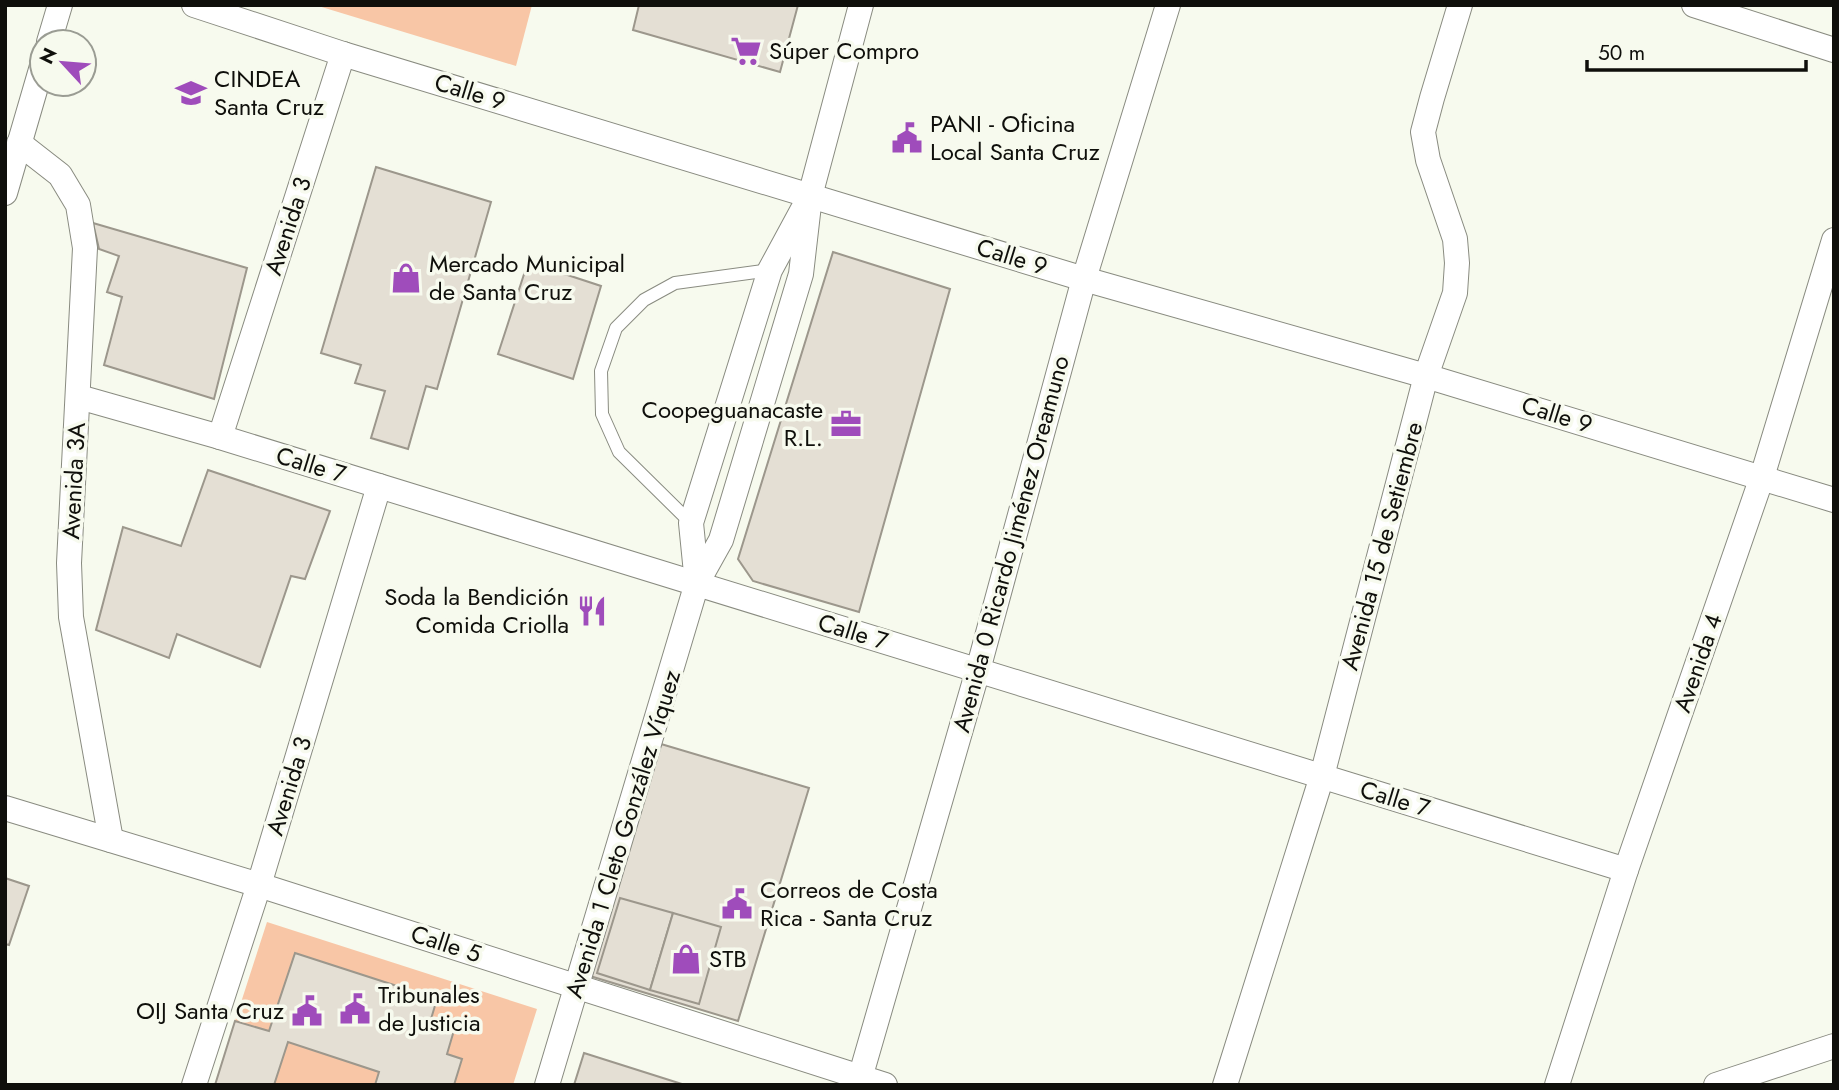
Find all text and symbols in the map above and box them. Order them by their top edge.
north arrow [28,28,98,98]
scale bar [1587,28,1806,72]
place label: Súper Compro [769,33,919,68]
supermarket icon: Súper Compro [729,34,763,68]
text: 50 m [1598,38,1645,68]
text: N [33,43,64,68]
place label: CINDEA Santa Cruz [214,61,324,124]
street label: Calle 9 [430,64,510,119]
school or university icon: CINDEA Santa Cruz [174,76,208,110]
place label: PANI - Oficina Local Santa Cruz [930,106,1100,169]
public building icon: PANI - Oficina Local Santa Cruz [890,121,924,155]
street label: Avenida 3 [255,172,320,280]
street label: Calle 9 [972,229,1052,284]
place label: Mercado Municipal de Santa Cruz [429,246,625,309]
shop icon: Mercado Municipal de Santa Cruz [389,261,423,295]
street label: Avenida 0 Ricardo Jiménez Oreamuno [943,352,1078,736]
street label: Calle 9 [1517,387,1597,442]
place label: Coopeguanacaste R.L. [642,392,823,455]
office icon: Coopeguanacaste R.L. [829,407,863,441]
street label: Avenida 15 de Setiembre [1332,418,1432,674]
street label: Avenida 3A [53,421,94,540]
street label: Calle 7 [272,437,351,492]
place label: Soda la Bendición Comida Criolla [384,579,569,642]
restaurant icon: Soda la Bendición Comida Criolla [575,594,609,628]
street label: Calle 7 [814,604,893,659]
street label: Avenida 4 [1664,609,1731,717]
street label: Avenida 1 Cleto González Víquez [556,666,689,1002]
street label: Avenida 3 [257,732,320,840]
street label: Calle 7 [1356,771,1435,826]
place label: Correos de Costa Rica - Santa Cruz [760,872,938,935]
public building icon: Correos de Costa Rica - Santa Cruz [720,887,754,921]
street label: Calle 5 [406,916,486,971]
place label: STB [709,941,747,976]
shop icon: STB [669,942,703,976]
place label: Tribunales de Justicia [378,977,481,1040]
public building icon: Tribunales de Justicia [338,992,372,1026]
place label: OIJ Santa Cruz [136,993,284,1028]
public building icon: OIJ Santa Cruz [290,994,324,1028]

